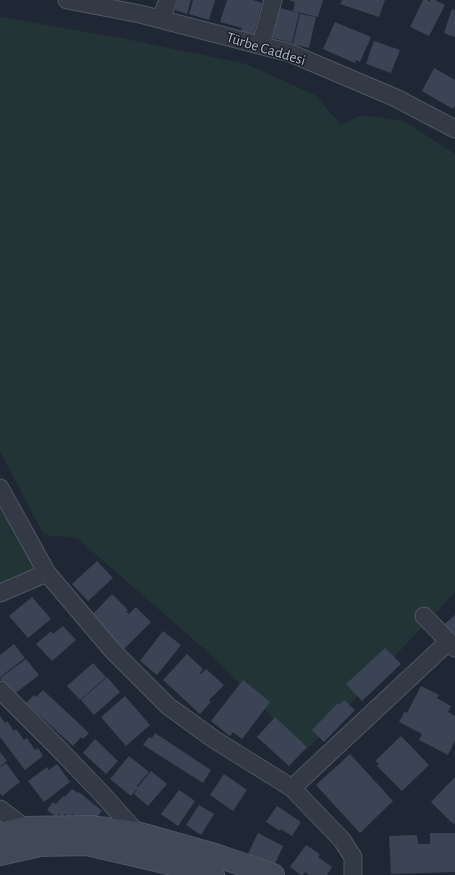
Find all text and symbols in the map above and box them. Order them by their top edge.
street label: Türbe Caddesi [224,28,308,70]

